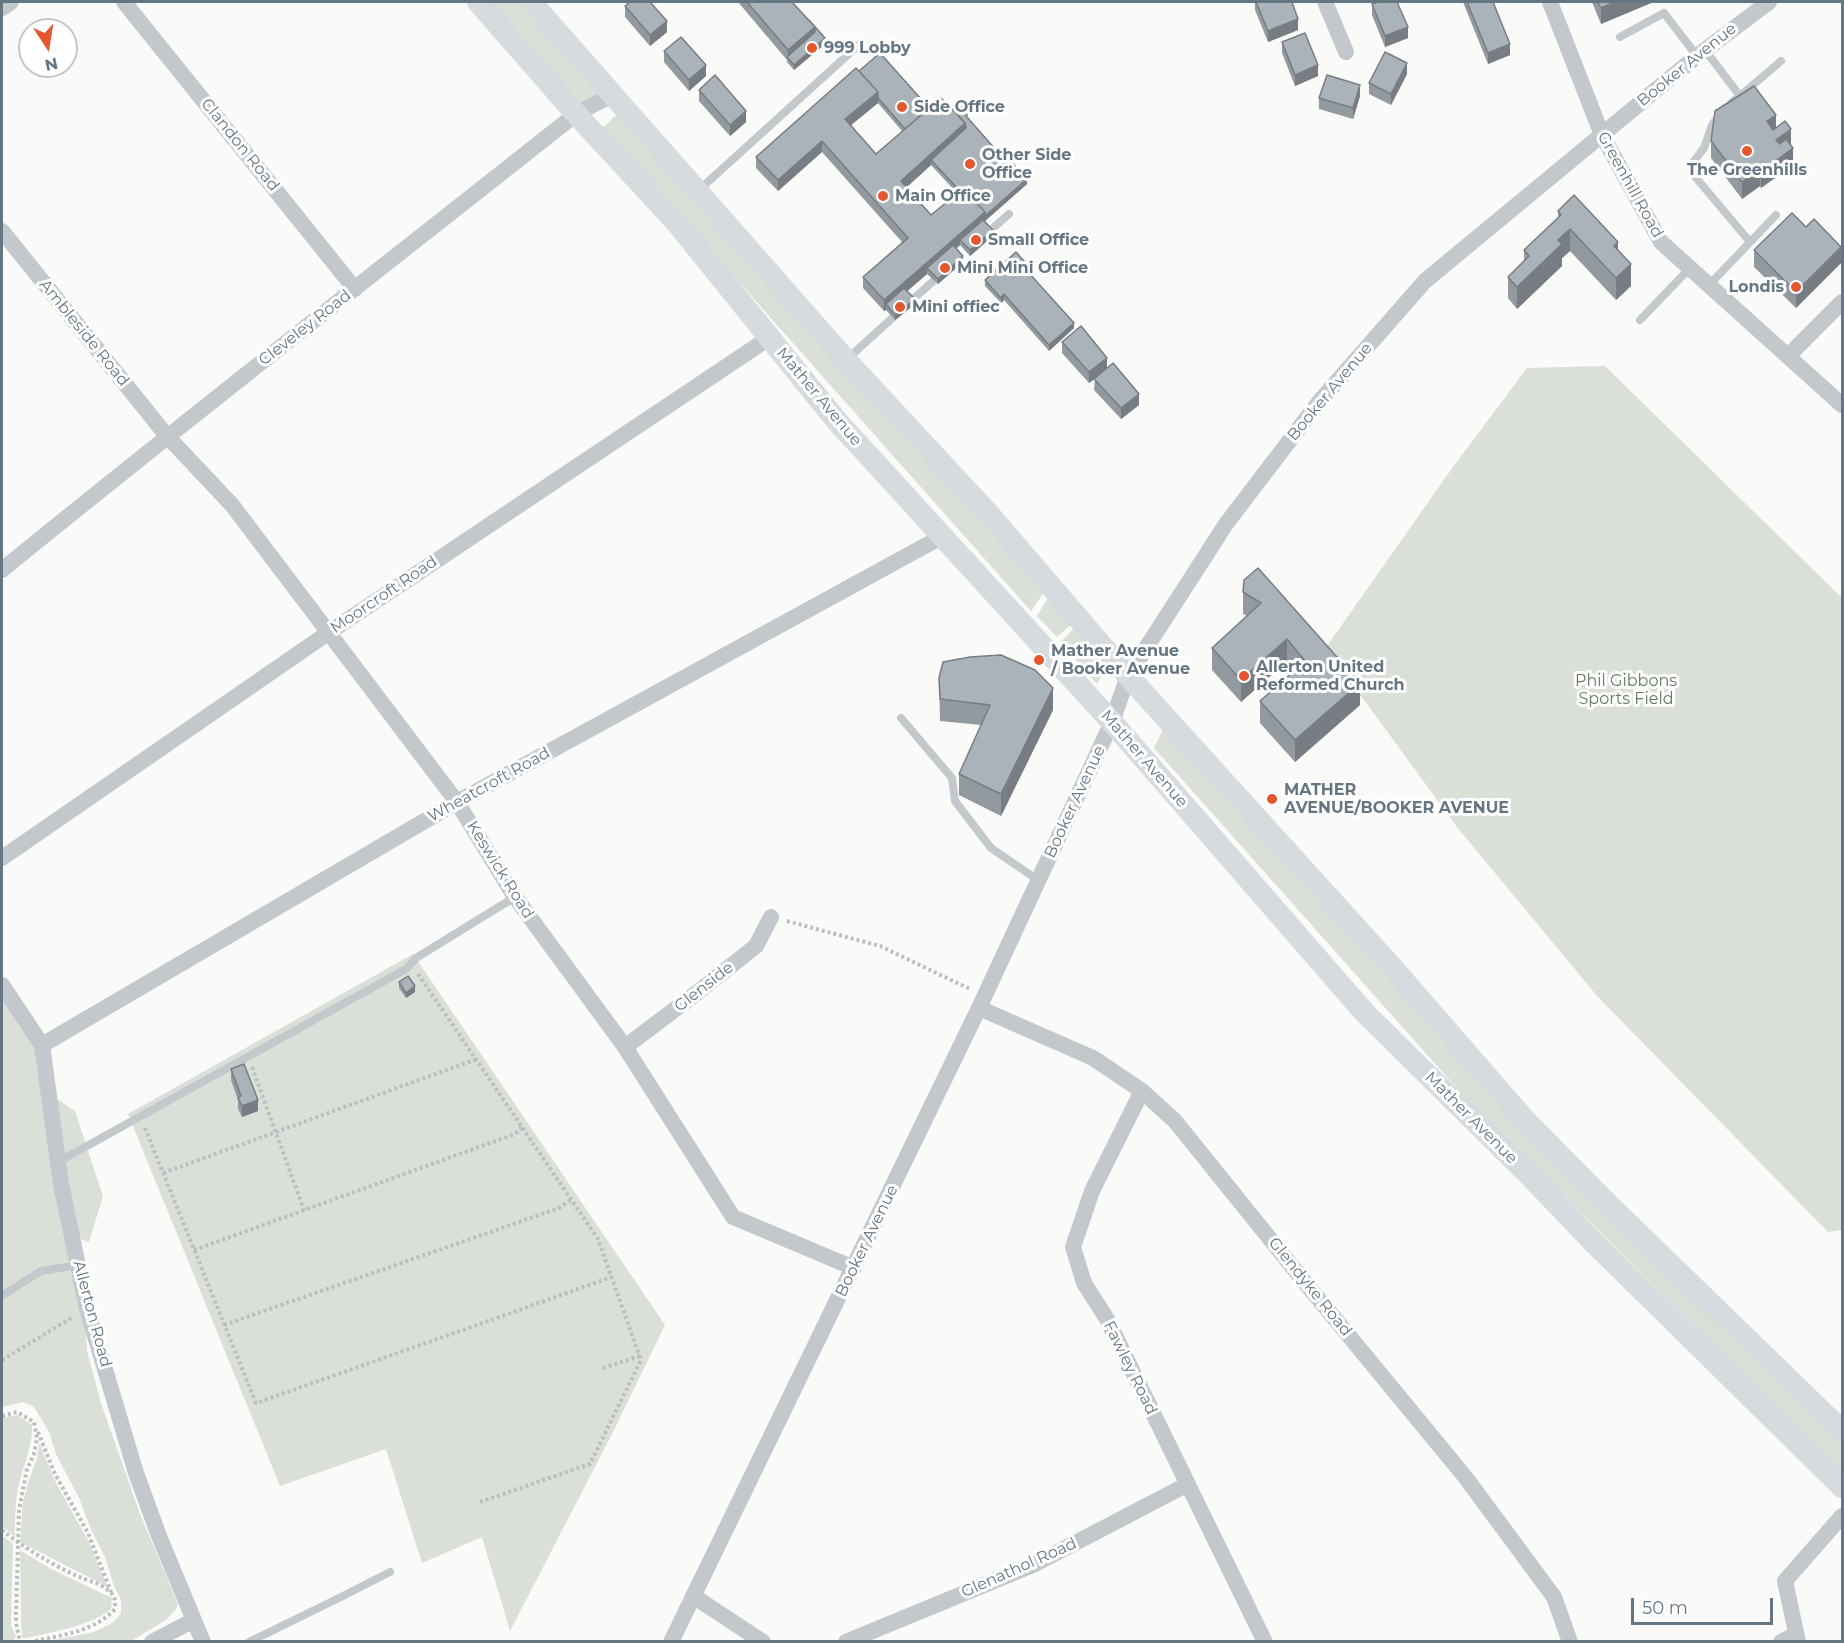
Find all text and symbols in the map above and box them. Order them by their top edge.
north arrow [18,18,78,78]
street label: Booker Avenue [1634,19,1740,111]
place label: 999 Lobby [824,38,911,58]
marker: 999 Lobby [805,41,819,55]
text: N [43,54,60,75]
street label: Clandon Road [197,95,283,195]
place label: Side Office [914,97,1005,117]
marker: Side Office [895,100,909,114]
street label: Greenhill Road [1593,129,1667,241]
marker: The Greenhills [1740,144,1754,158]
place label: Other Side Office [982,145,1071,183]
marker: Other Side Office [963,157,977,171]
place label: The Greenhills [1687,160,1807,180]
place label: Main Office [895,186,991,206]
marker: Main Office [876,189,890,203]
place label: Small Office [988,230,1089,250]
marker: Small Office [969,233,983,247]
place label: Mini Mini Office [957,258,1088,278]
marker: Mini Mini Office [938,261,952,275]
street label: Ambleside Road [35,276,133,390]
place label: Londis [1728,277,1784,297]
marker: Londis [1789,280,1803,294]
street label: Cleveley Road [255,286,355,370]
place label: Mini offiec [912,297,1000,317]
marker: Mini offiec [893,300,907,314]
street label: Booker Avenue [1283,339,1377,445]
street label: Mather Avenue [772,344,866,450]
street label: Moorcroft Road [327,552,441,638]
place label: Mather Avenue / Booker Avenue [1051,641,1190,679]
marker: Mather Avenue / Booker Avenue [1032,653,1046,667]
place label: Allerton United Reformed Church [1256,657,1405,695]
marker: Allerton United Reformed Church [1237,669,1251,683]
park label: Phil Gibbons Sports Field [1575,671,1677,709]
street label: Mather Avenue [1097,706,1191,812]
street label: Wheatcroft Road [425,743,553,827]
street label: Booker Avenue [1041,743,1109,861]
place label: MATHER AVENUE/BOOKER AVENUE [1284,780,1509,818]
marker: MATHER AVENUE/BOOKER AVENUE [1265,792,1279,806]
street label: Keswick Road [462,818,538,922]
street label: Glenside [671,958,737,1016]
street label: Mather Avenue [1421,1068,1521,1168]
street label: Booker Avenue [832,1182,902,1300]
street label: Glendyke Road [1264,1234,1356,1340]
street label: Allerton Road [69,1259,115,1369]
street label: Fawley Road [1099,1318,1161,1418]
street label: Glenathol Road [958,1534,1080,1602]
scale bar [1634,1586,1776,1624]
text: 50 m [1642,1597,1688,1619]

